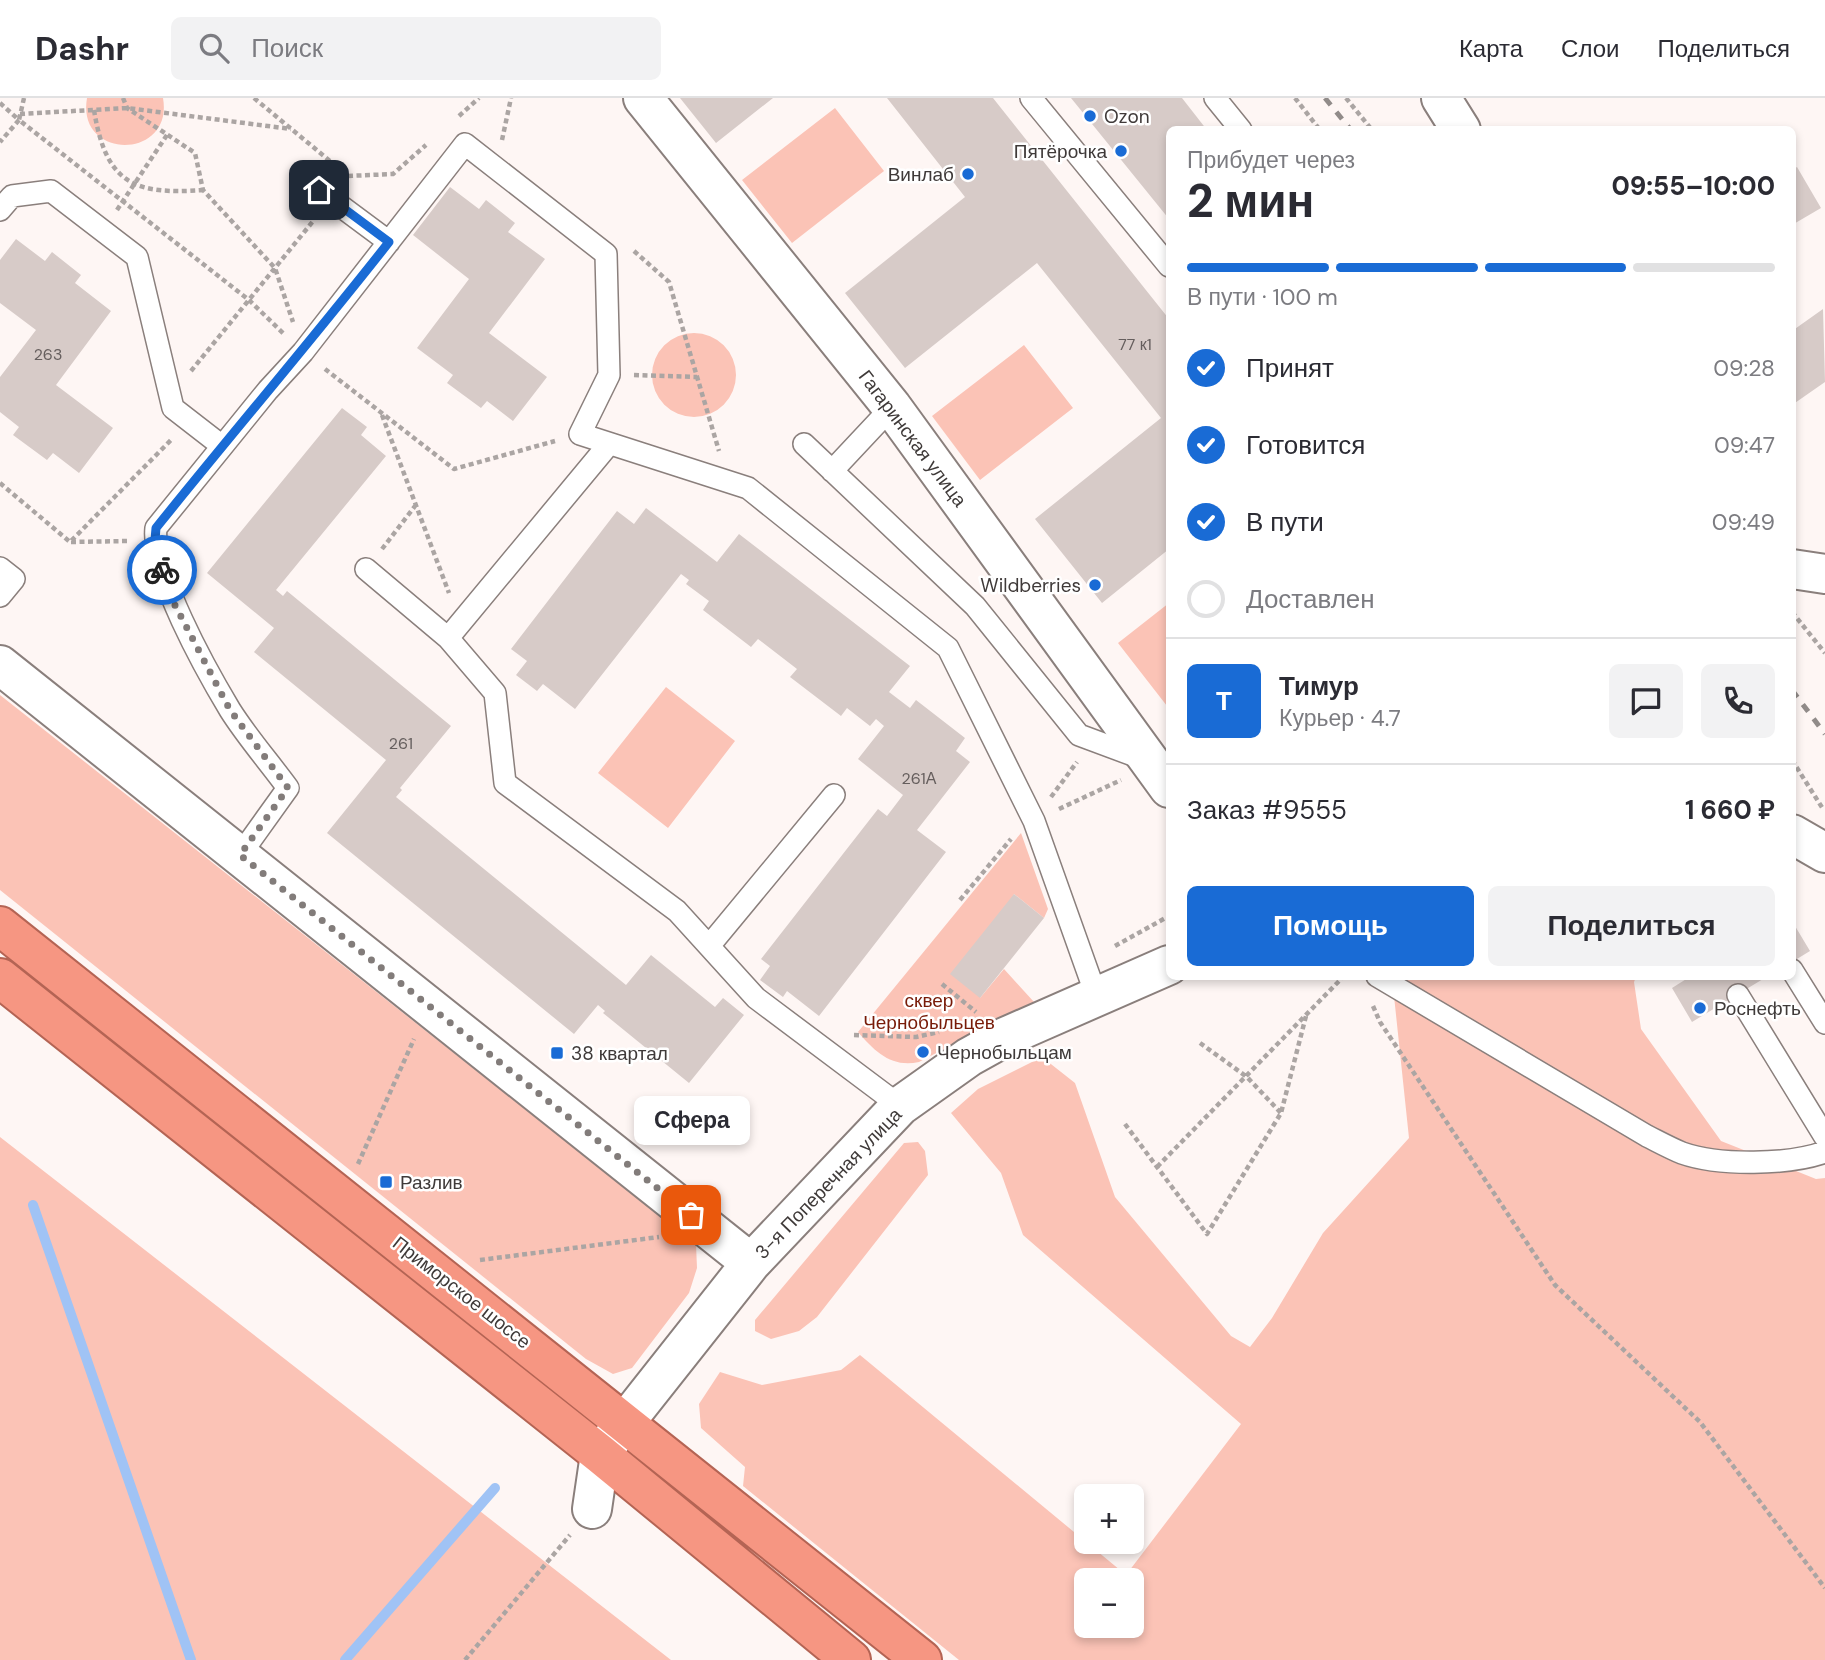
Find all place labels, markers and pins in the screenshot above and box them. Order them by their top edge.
place label: Ozon [1104,104,1150,129]
marker: Ozon [1082,108,1098,124]
place label: Пятёрочка [1014,139,1107,164]
marker: Пятёрочка [1113,143,1129,159]
pin [289,160,349,220]
place label: Винлаб [888,162,954,187]
marker: Винлаб [960,166,976,182]
place label: Wildberries [980,573,1081,598]
marker: Wildberries [1087,577,1103,593]
place label: Роснефть [1714,996,1801,1021]
marker: Роснефть [1692,1000,1708,1016]
place label: Чернобыльцам [937,1040,1072,1065]
place label: 38 квартал [571,1041,668,1066]
marker: Чернобыльцам [915,1044,931,1060]
marker: 38 квартал [549,1045,565,1061]
callout: Сфера [633,1096,749,1145]
place label: Разлив [400,1170,463,1195]
marker: Разлив [378,1174,394,1190]
pin [661,1185,721,1245]

